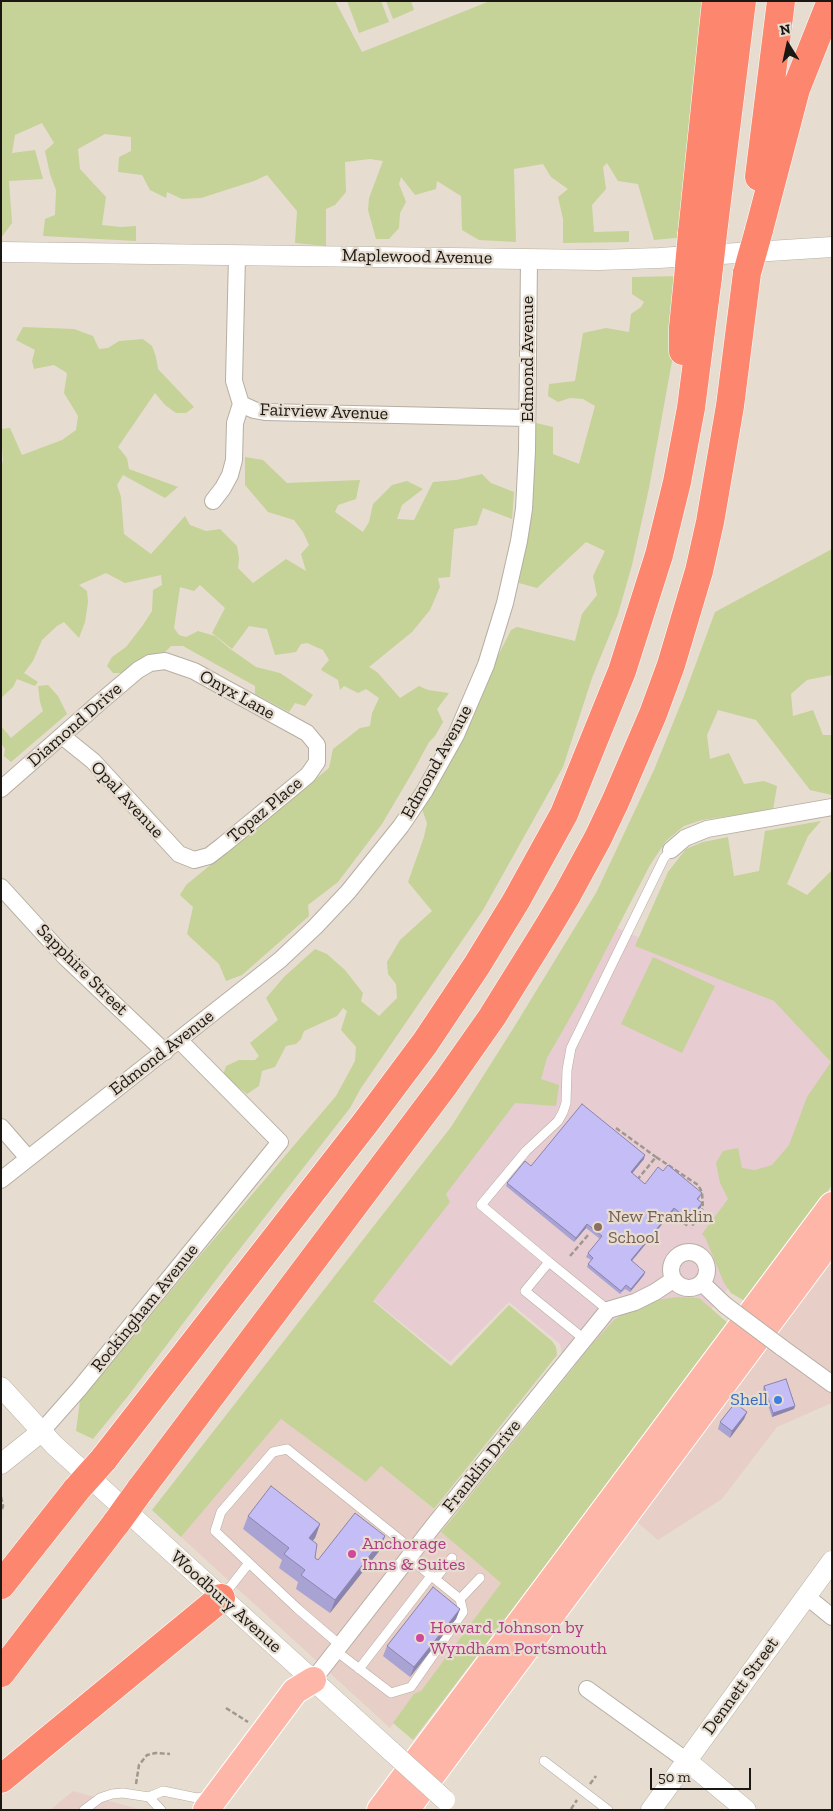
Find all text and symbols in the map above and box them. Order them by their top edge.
north arrow [763,20,813,70]
text: N [779,20,792,39]
street label: Maplewood Avenue [342,245,492,269]
street label: Edmond Avenue [517,296,539,422]
street label: Fairview Avenue [259,399,389,425]
street label: Onyx Lane [196,665,278,725]
street label: Diamond Drive [23,678,127,772]
street label: Edmond Avenue [397,701,477,823]
street label: Opal Avenue [86,757,168,843]
street label: Topaz Place [223,773,307,847]
street label: Sapphire Street [32,920,132,1020]
street label: Edmond Avenue [105,1006,219,1100]
place label: New Franklin School [608,1206,713,1248]
marker: New Franklin School [592,1221,604,1233]
street label: Rockingham Avenue [87,1240,203,1376]
place label: Shell [730,1389,768,1411]
marker: Shell [772,1394,784,1406]
street label: Franklin Drive [438,1415,526,1517]
place label: Anchorage Inns & Suites [362,1533,465,1576]
street label: Woodbury Avenue [166,1546,286,1658]
marker: Anchorage Inns & Suites [346,1548,358,1560]
place label: Howard Johnson by Wyndham Portsmouth [430,1617,607,1660]
marker: Howard Johnson by Wyndham Portsmouth [414,1632,426,1644]
street label: Dennett Street [698,1633,784,1739]
scale bar [653,1758,754,1790]
text: 50 m [658,1768,691,1786]

